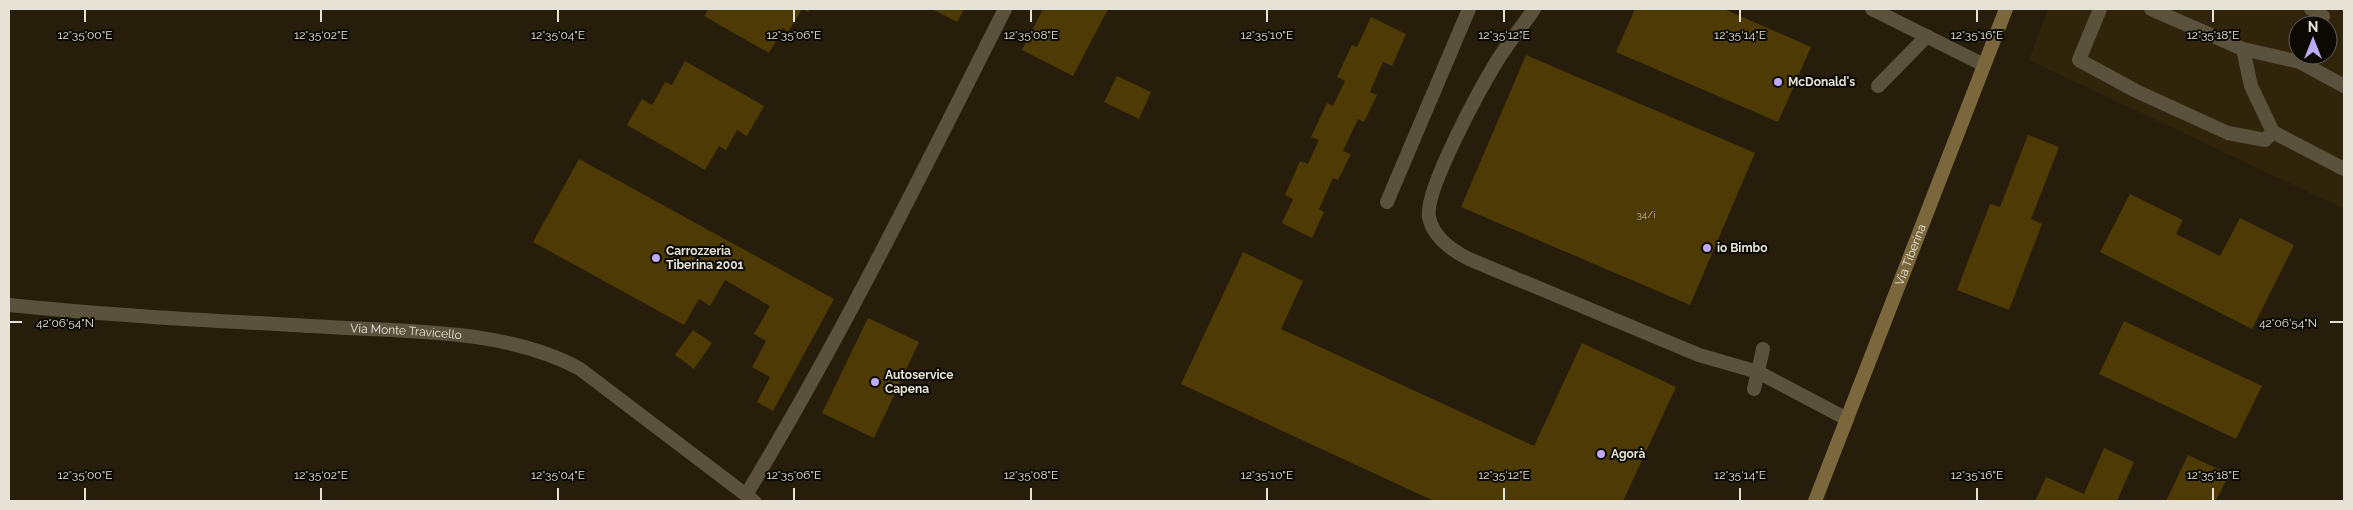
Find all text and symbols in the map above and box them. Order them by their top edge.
north arrow [2288,15,2338,65]
text: N [2308,19,2318,35]
text: 12°35'00"E [58,28,112,42]
text: 12°35'02"E [294,28,348,42]
text: 12°35'04"E [531,28,585,42]
text: 12°35'06"E [767,28,821,42]
text: 12°35'08"E [1004,28,1058,42]
text: 12°35'10"E [1241,28,1293,42]
text: 12°35'12"E [1478,28,1530,42]
text: 12°35'14"E [1714,28,1766,42]
text: 12°35'16"E [1951,28,2003,42]
text: 12°35'18"E [2187,28,2239,42]
place label: McDonald's [1788,75,1855,89]
marker: McDonald's [1772,76,1784,88]
house number: 34/i [1636,209,1656,220]
street label: Via Tiberina [1892,222,1929,288]
place label: io Bimbo [1717,241,1767,255]
marker: io Bimbo [1701,242,1713,254]
place label: Carrozzeria Tiberina 2001 [666,244,744,272]
marker: Carrozzeria Tiberina 2001 [650,252,662,264]
text: 42°06'54"N [36,316,94,330]
text: 42°06'54"N [2259,316,2317,330]
street label: Via Monte Travicello [350,321,463,342]
place label: Autoservice Capena [885,368,953,396]
marker: Autoservice Capena [869,376,881,388]
place label: Agorà [1611,447,1645,461]
marker: Agorà [1595,448,1607,460]
text: 12°35'00"E [58,468,112,482]
text: 12°35'02"E [294,468,348,482]
text: 12°35'04"E [531,468,585,482]
text: 12°35'06"E [767,468,821,482]
text: 12°35'08"E [1004,468,1058,482]
text: 12°35'10"E [1241,468,1293,482]
text: 12°35'12"E [1478,468,1530,482]
text: 12°35'14"E [1714,468,1766,482]
text: 12°35'16"E [1951,468,2003,482]
text: 12°35'18"E [2187,468,2239,482]

